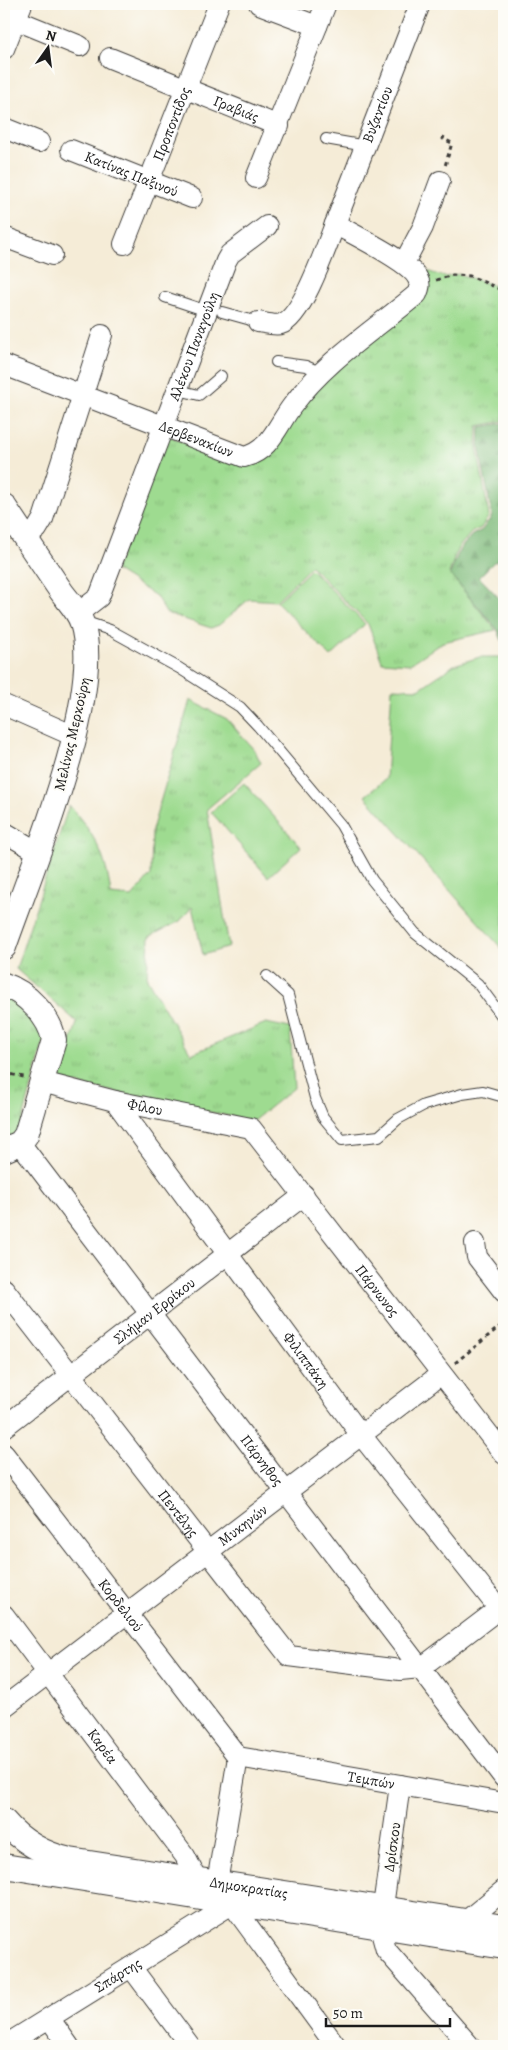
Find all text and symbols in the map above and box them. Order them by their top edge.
north arrow [22,22,72,72]
text: N [44,25,58,46]
street label: Βυζαντίου [357,83,397,146]
street label: Προποντίδος [148,84,195,164]
street label: Γραβιάς [210,91,262,127]
street label: Κατίνας Παξινού [82,146,181,202]
street label: Αλέκου Παναγούλη [164,289,224,405]
street label: Δερβενακίων [156,415,236,462]
street label: Μελίνας Μερκούρη [49,675,95,793]
street label: Φίλου [126,1094,165,1120]
street label: Πάρνωνος [351,1260,404,1321]
street label: Σλήμαν Ερρίκου [109,1273,199,1349]
street label: Φιλιππάκη [278,1328,334,1393]
street label: Πάρνηθος [236,1430,288,1490]
street label: Πεντέλης [153,1485,203,1541]
street label: Μυκηνών [214,1500,271,1550]
street label: Κορδελιού [94,1574,148,1636]
street label: Καρέα [83,1724,122,1768]
street label: Τεμπών [346,1766,396,1794]
street label: Δρίσκου [379,1821,405,1873]
street label: Δημοκρατίας [208,1872,289,1903]
street label: Σπάρτης [91,1953,145,1997]
scale bar [326,1995,449,2027]
text: 50 m [333,2003,363,2023]

